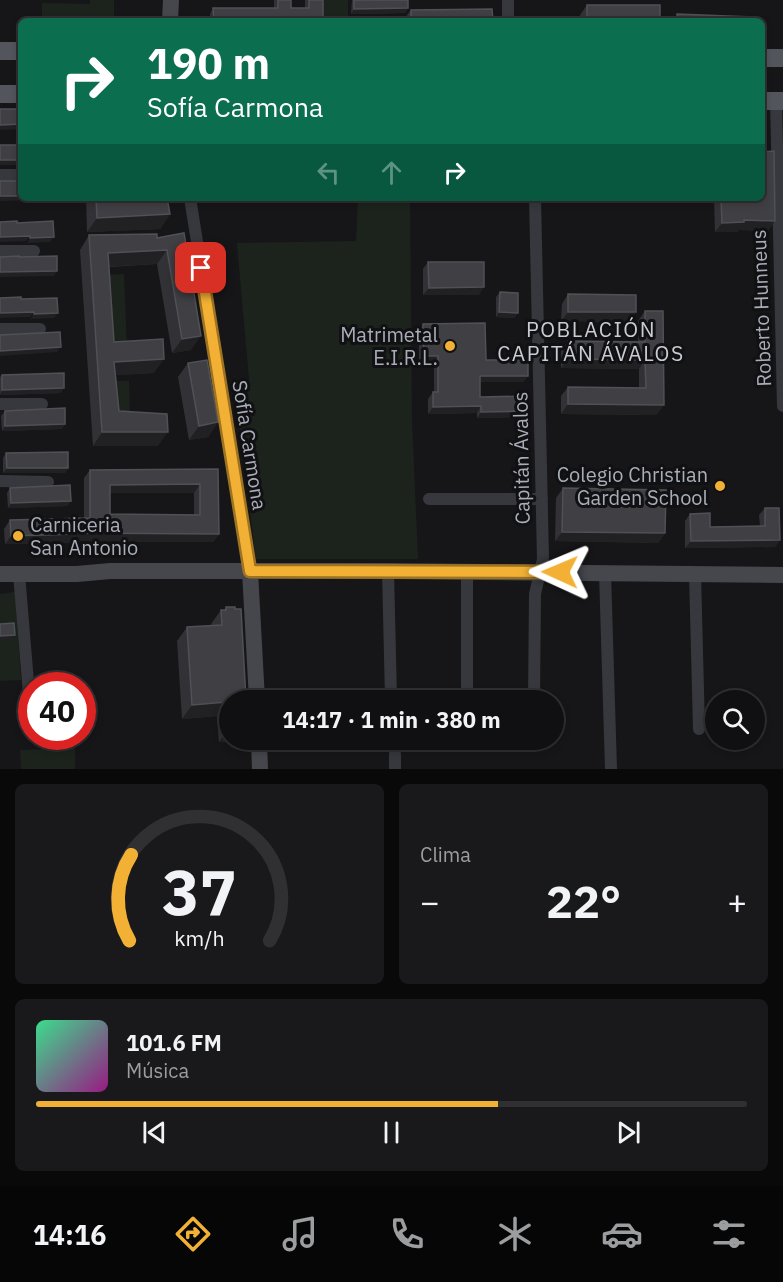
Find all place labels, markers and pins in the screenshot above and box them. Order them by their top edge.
pin [175,242,226,293]
place label: Matrimetal E.I.R.L. [340,321,438,371]
marker: Matrimetal E.I.R.L. [443,339,457,353]
place label: Colegio Christian Garden School [557,461,708,511]
marker: Colegio Christian Garden School [713,479,727,493]
place label: Carniceria San Antonio [30,511,138,561]
marker: Carniceria San Antonio [11,529,25,543]

